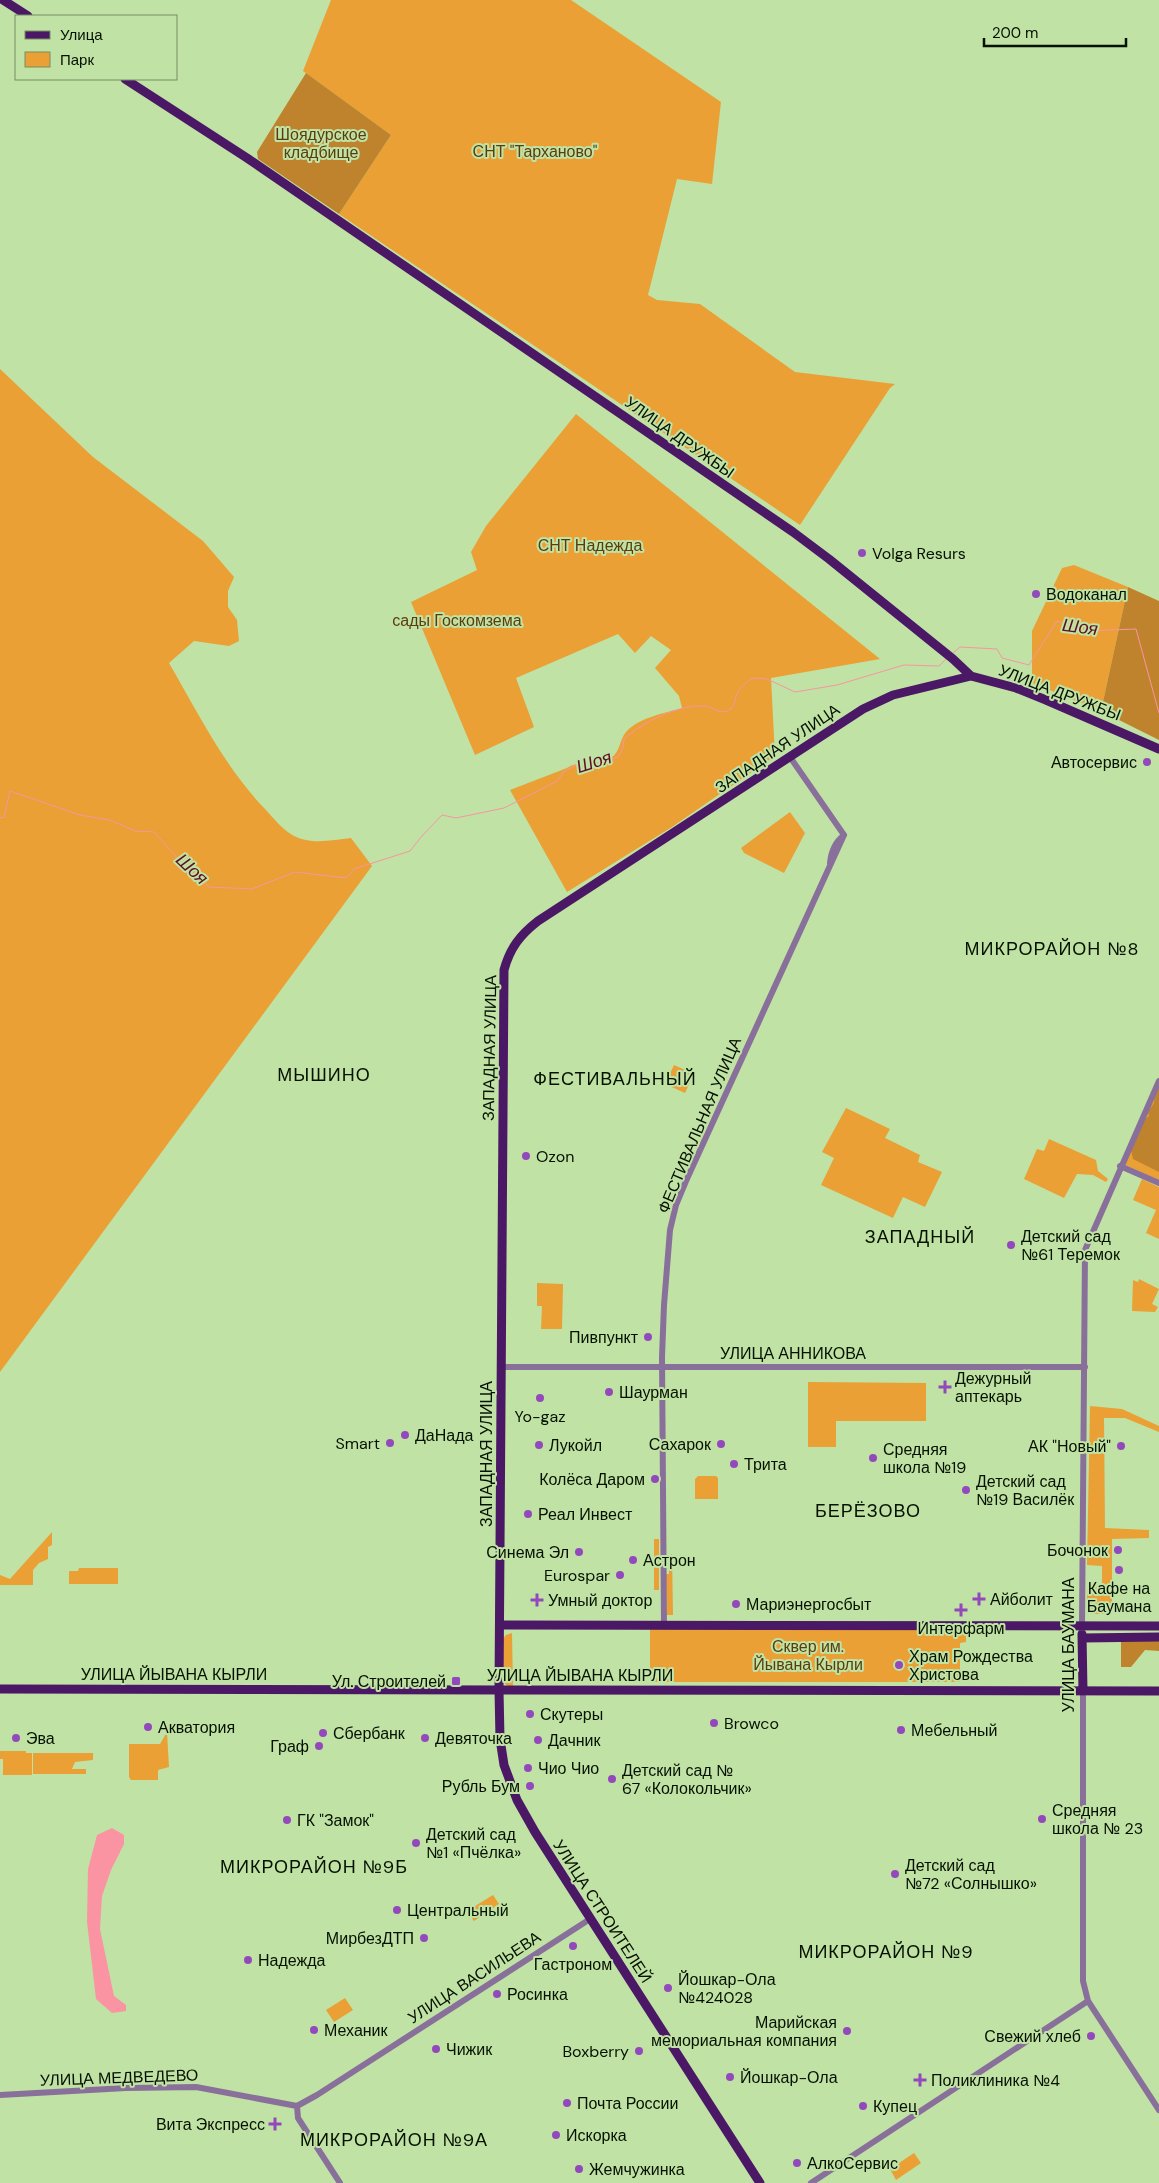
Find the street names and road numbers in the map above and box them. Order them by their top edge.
street label: УЛИЦА ДРУЖБЫ [621,392,739,483]
street label: УЛИЦА ДРУЖБЫ [996,660,1124,725]
street label: ЗАПАДНАЯ УЛИЦА [711,699,844,798]
street label: ЗАПАДНАЯ УЛИЦА [478,975,501,1121]
street label: ФЕСТИВАЛЬНАЯ УЛИЦА [653,1034,746,1217]
street label: УЛИЦА АННИКОВА [720,1343,866,1364]
street label: ЗАПАДНАЯ УЛИЦА [476,1381,497,1527]
street label: УЛИЦА БАУМАНА [1058,1577,1079,1712]
street label: УЛИЦА ЙЫВАНА КЫРЛИ [81,1664,267,1685]
street label: УЛИЦА ЙЫВАНА КЫРЛИ [487,1665,673,1686]
street label: УЛИЦА СТРОИТЕЛЕЙ [548,1836,657,1987]
street label: УЛИЦА ВАСИЛЬЕВА [404,1926,545,2028]
street label: УЛИЦА МЕДВЕДЕВО [39,2064,199,2091]

